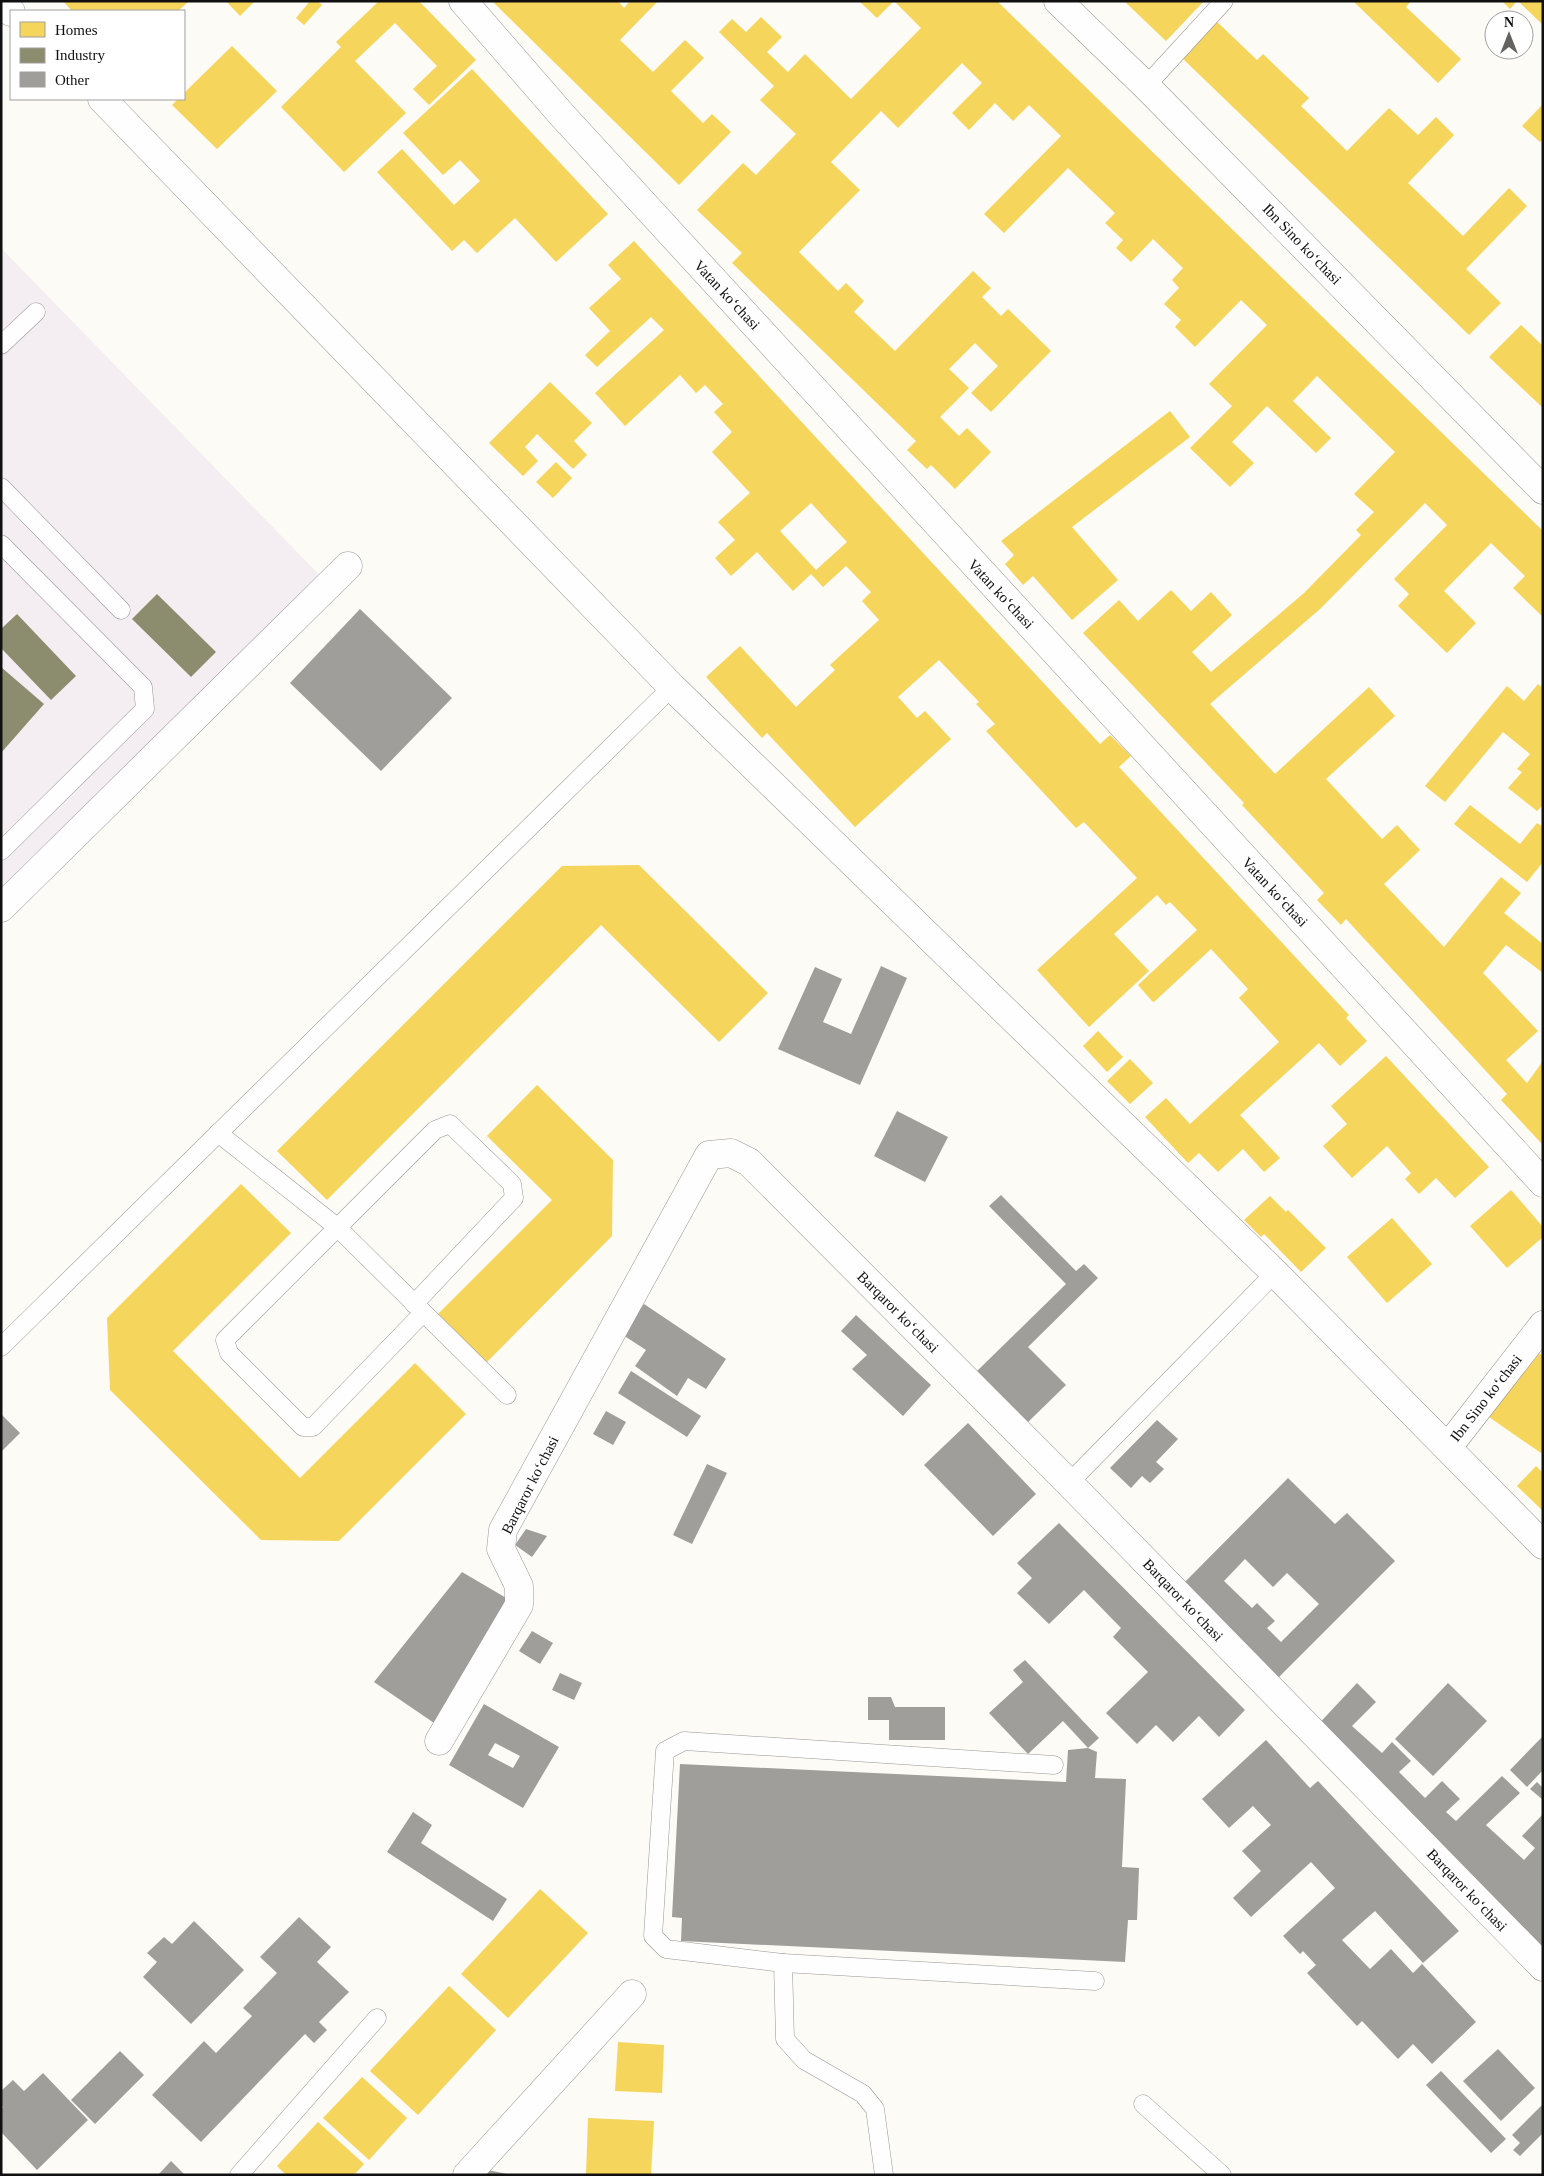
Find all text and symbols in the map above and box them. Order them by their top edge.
legend [10,10,185,100]
north arrow [1484,10,1534,60]
text: N [1504,15,1514,30]
text: Homes [55,22,98,38]
text: Industry [55,47,105,63]
text: Other [55,72,89,88]
street label: Ibn Sino koʻchasi [1259,200,1345,288]
street label: Vatan koʻchasi [691,257,763,333]
street label: Vatan koʻchasi [965,556,1037,632]
street label: Vatan koʻchasi [1239,854,1311,930]
street label: Barqaror koʻchasi [854,1268,942,1356]
street label: Ibn Sino koʻchasi [1447,1351,1525,1445]
street label: Barqaror koʻchasi [498,1433,562,1537]
street label: Barqaror koʻchasi [1140,1556,1226,1644]
street label: Barqaror koʻchasi [1424,1846,1510,1934]

